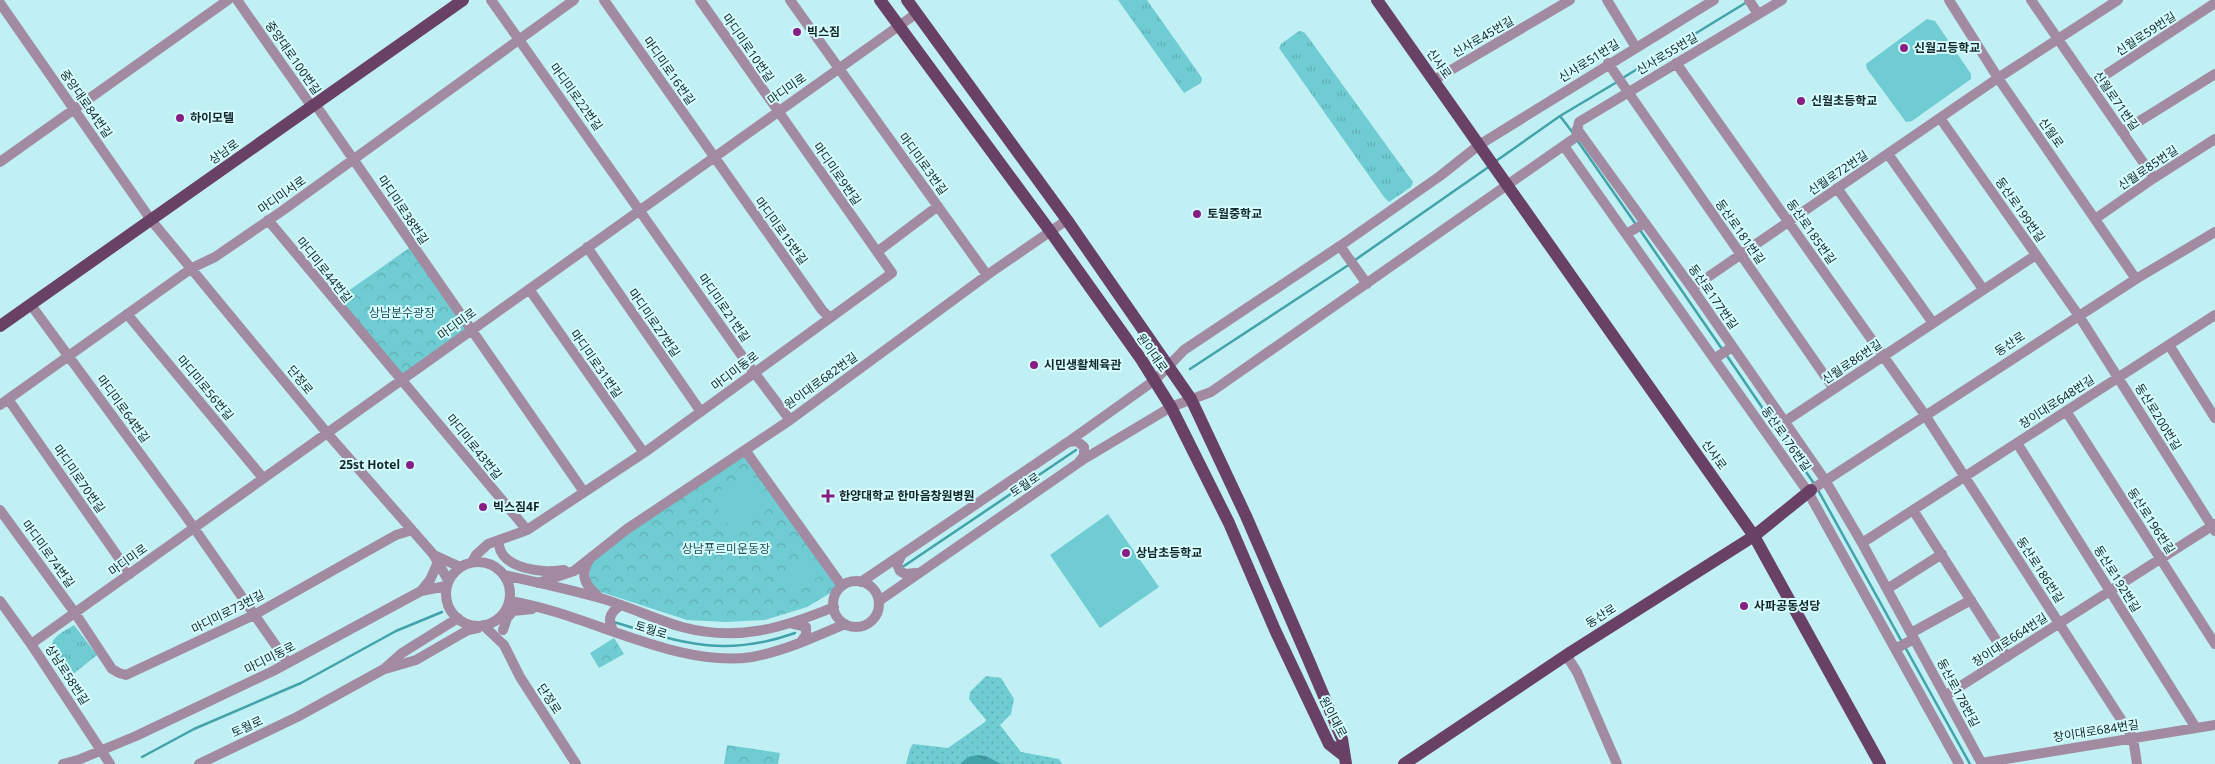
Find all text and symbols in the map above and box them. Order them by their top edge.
street label: 신월로59번길 [2112,8,2179,59]
street label: 마디미로10번길 [719,10,778,85]
street label: 신사로45번길 [1449,12,1517,61]
street label: 중앙대로100번길 [262,17,325,98]
place label: 빅스짐 [807,23,840,40]
marker: 빅스짐 [791,26,803,38]
street label: 신사로55번길 [1633,29,1701,79]
street label: 마디미로16번길 [640,33,699,108]
street label: 신사로51번길 [1555,35,1622,86]
place label: 신월고등학교 [1914,39,1980,56]
marker: 신월고등학교 [1898,42,1910,54]
street label: 신사로 [1423,45,1456,82]
street label: 마디미로22번길 [546,59,607,134]
street label: 중앙대로84번길 [57,66,116,141]
street label: 신월로71번길 [2090,68,2143,134]
street label: 마디미로 [764,69,810,108]
place label: 신월초등학교 [1811,92,1877,109]
marker: 신월초등학교 [1795,95,1807,107]
place label: 하이모텔 [190,109,234,126]
marker: 하이모텔 [174,112,186,124]
street label: 신월로 [2035,114,2068,151]
street label: 마디미로3번길 [895,129,952,198]
street label: 상남로 [205,135,242,168]
street label: 마디미로9번길 [809,139,865,209]
street label: 신월로85번길 [2114,141,2181,194]
street label: 신월로72번길 [1804,146,1871,199]
street label: 마디미서로 [254,172,309,217]
street label: 마디미로38번길 [374,172,433,248]
street label: 동산로199번길 [1992,174,2049,246]
street label: 마디미로15번길 [751,193,812,268]
street label: 동산로181번길 [1712,196,1769,268]
street label: 동산로185번길 [1783,196,1840,268]
place label: 토월중학교 [1207,205,1262,222]
marker: 토월중학교 [1191,208,1203,220]
street label: 마디미로44번길 [293,233,356,306]
street label: 동산로177번길 [1685,261,1742,333]
street label: 마디미로21번길 [695,270,754,345]
street label: 마디미로27번길 [625,285,684,360]
park label: 상남분수광장 [369,304,435,321]
street label: 마디미로 [434,304,480,343]
street label: 마디미로31번길 [567,326,626,401]
street label: 동산로 [1991,327,2028,360]
street label: 원이대로 [1133,330,1172,376]
street label: 신월로86번길 [1818,335,1885,388]
street label: 마디미동로 [708,347,762,394]
street label: 원이대로682번길 [781,348,861,413]
street label: 마디미로56번길 [173,352,238,424]
place label: 시민생활체육관 [1044,356,1121,373]
marker: 시민생활체육관 [1028,359,1040,371]
street label: 단정로 [283,361,317,398]
street label: 마디미로64번길 [93,371,154,446]
street label: 창이대로648번길 [2016,371,2098,432]
street label: 동산로200번길 [2131,380,2186,453]
street label: 동산로176번길 [1758,403,1815,475]
street label: 마디미로43번길 [443,410,506,483]
street label: 신사로 [1698,436,1731,473]
street label: 마디미로70번길 [50,441,109,516]
place label: 25st Hotel [339,456,400,473]
marker: 25st Hotel [404,459,416,471]
street label: 토월로 [1006,468,1043,501]
street label: 동산로196번길 [2124,484,2179,557]
place label: 한양대학교 한마음창원병원 [839,487,975,504]
marker: 한양대학교 한마음창원병원 [821,489,835,503]
place label: 빅스짐4F [493,498,540,515]
marker: 빅스짐4F [477,501,489,513]
street label: 마디미로74번길 [18,516,79,591]
street label: 동산로186번길 [2013,533,2068,606]
street label: 마디미로 [105,540,151,579]
park label: 상남푸르미운동장 [682,540,770,557]
street label: 동산로192번길 [2090,542,2145,615]
place label: 상남초등학교 [1136,544,1202,561]
marker: 상남초등학교 [1120,547,1132,559]
street label: 마디미로73번길 [188,586,267,637]
place label: 사파공동성당 [1754,597,1820,614]
street label: 동산로 [1582,600,1619,632]
marker: 사파공동성당 [1738,600,1750,612]
street label: 창이대로664번길 [1969,609,2051,670]
street label: 토월로 [633,617,669,642]
street label: 마디미동로 [241,637,298,678]
street label: 상남로58번길 [42,641,93,708]
street label: 동산로178번길 [1933,655,1984,730]
street label: 단정로 [533,680,566,717]
street label: 원이대로 [1316,693,1351,740]
street label: 토월로 [228,712,265,741]
street label: 창이대로684번길 [2052,715,2140,746]

